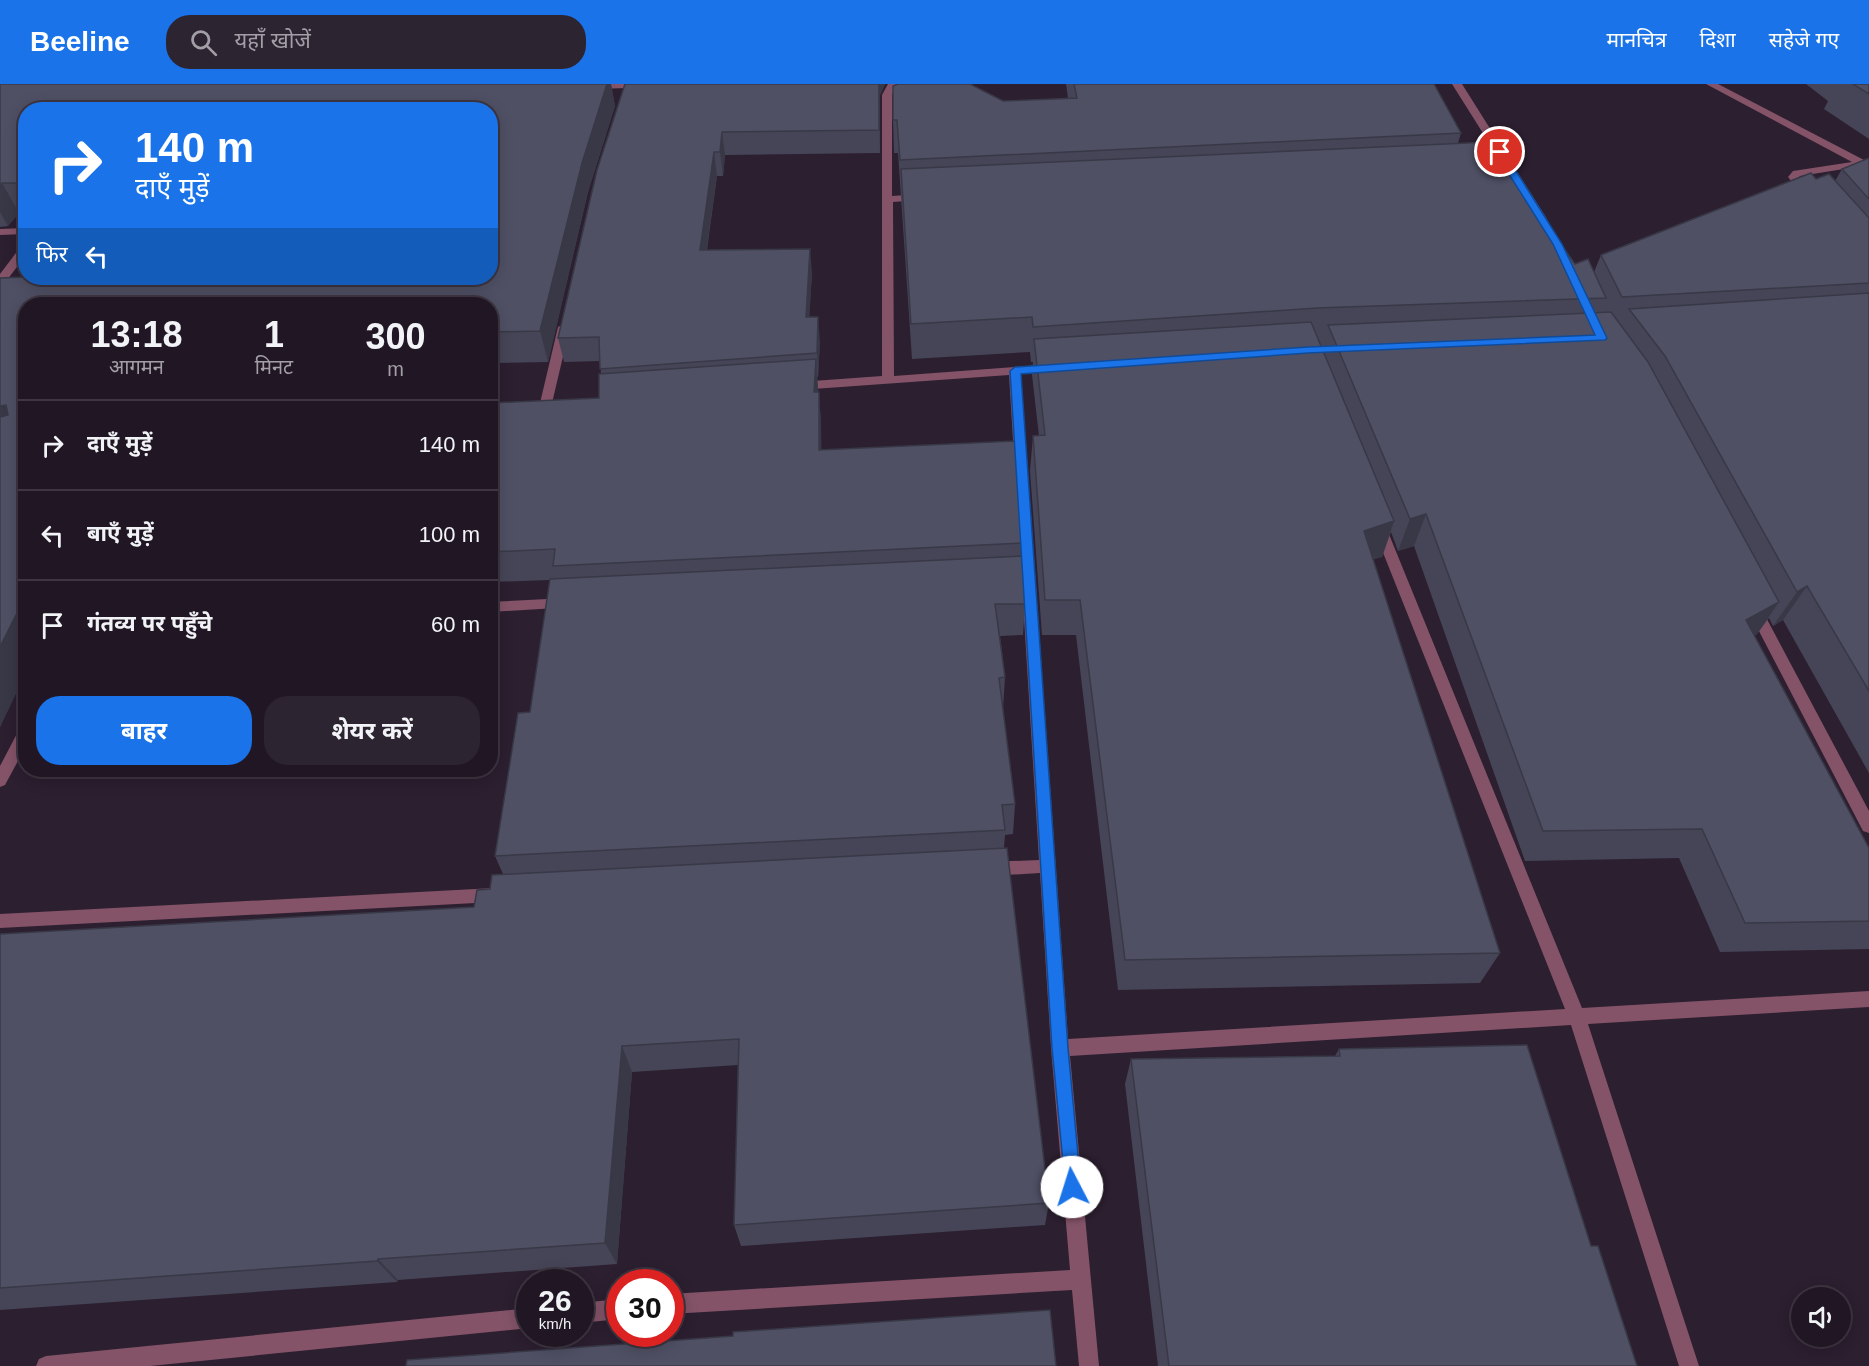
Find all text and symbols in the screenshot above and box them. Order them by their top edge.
search box [166,15,586,69]
text: Beeline [30,26,130,57]
icon: search [187,26,220,59]
text: यहाँ खोजें [235,28,311,53]
text: मानचित्र [1606,28,1666,51]
text: दिशा [1699,28,1736,51]
text: सहेजे गए [1769,28,1839,51]
text: 140 m [135,124,254,171]
icon: right [36,126,114,204]
pin [1474,126,1525,177]
icon: arrive [1483,135,1516,168]
text: दाएँ मुड़ें [135,173,209,203]
icon: left [80,240,113,273]
text: फिर [36,242,68,267]
text: 13:18 [90,314,182,355]
text: 1 [264,314,284,355]
text: 300 [366,316,426,357]
text: आगमन [109,356,164,378]
text: मिनट [255,356,293,378]
text: m [387,358,404,380]
icon: right [36,429,69,462]
text: दाएँ मुड़ें [87,431,152,456]
text: 140 m [419,432,480,457]
icon: left [36,519,69,552]
text: बाएँ मुड़ें [87,521,153,546]
text: 100 m [419,522,480,547]
icon: arrive [36,609,69,642]
text: गंतव्य पर पहुँचे [87,611,212,636]
text: 60 m [431,612,480,637]
button: बाहर [36,696,252,765]
button: शेयर करें [264,696,480,765]
position arrow [1040,1155,1104,1219]
speed limit sign: 30 [606,1269,684,1347]
text: 26 [538,1284,572,1317]
map controls [1791,1287,1851,1347]
button: sound [1791,1287,1851,1347]
text: km/h [539,1315,571,1332]

